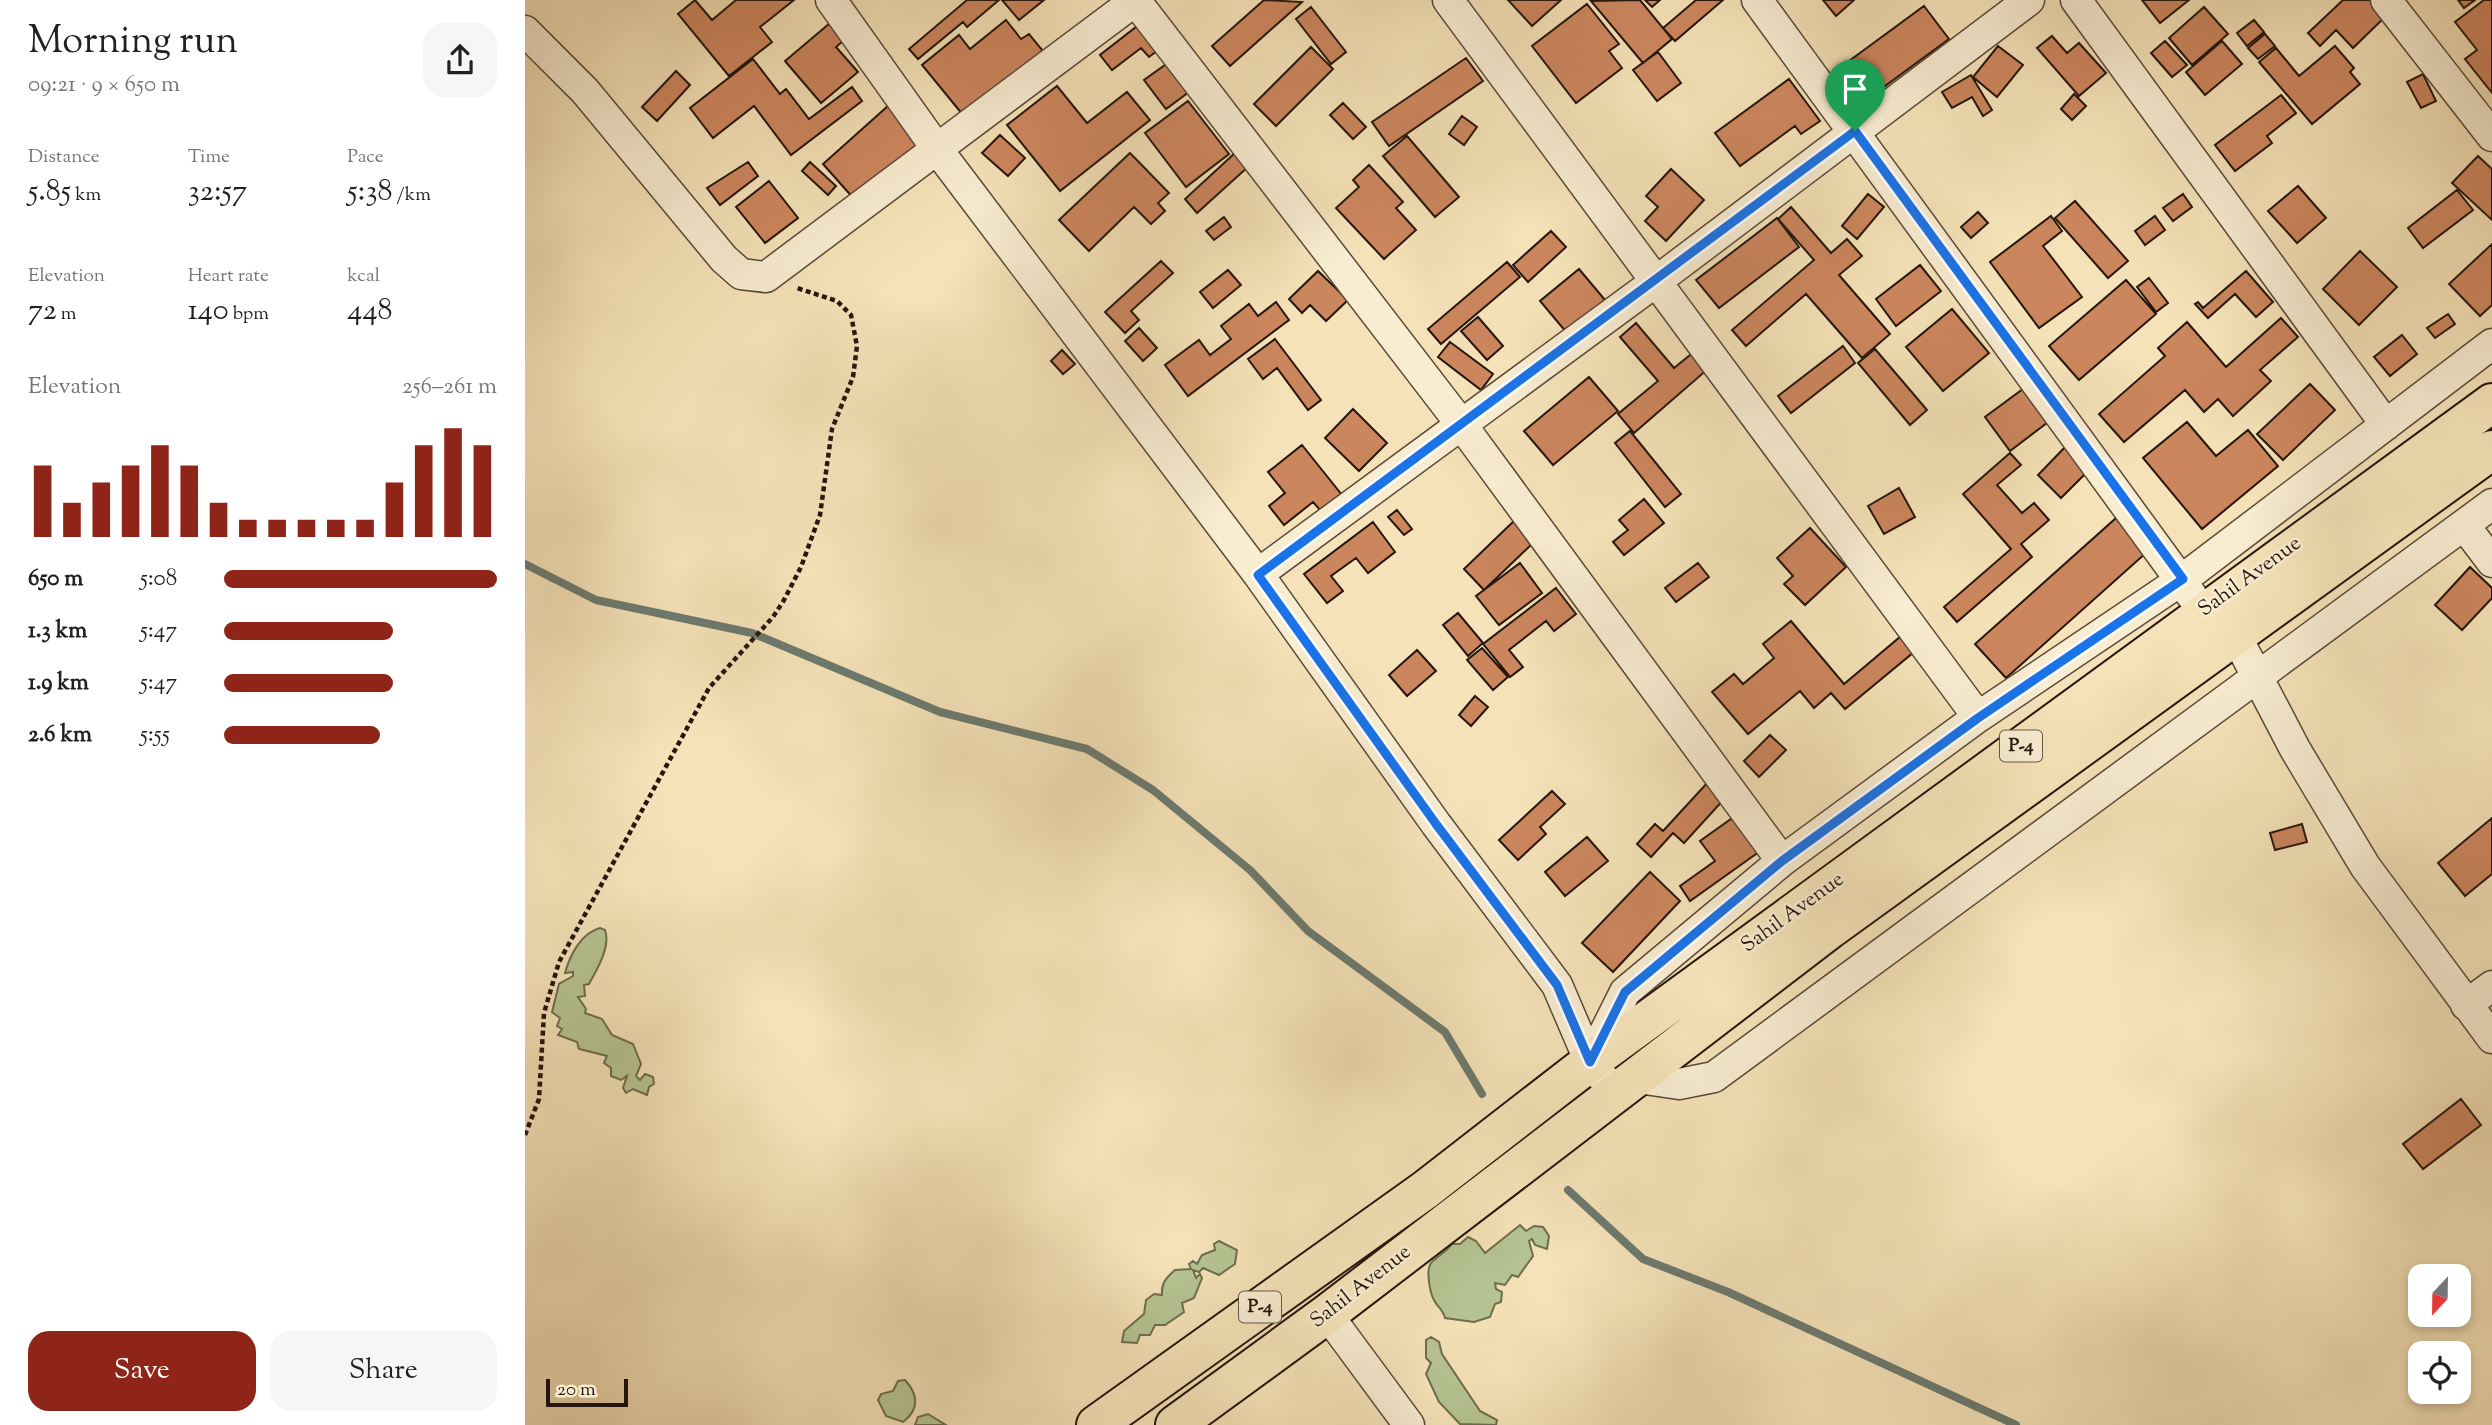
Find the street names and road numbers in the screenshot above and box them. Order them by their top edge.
street label: Sahil Avenue [2192,529,2308,625]
road number: P-4 [2000,730,2042,762]
street label: Sahil Avenue [1735,865,1851,961]
street label: Sahil Avenue [1304,1238,1418,1336]
road number: P-4 [1239,1292,1281,1322]

